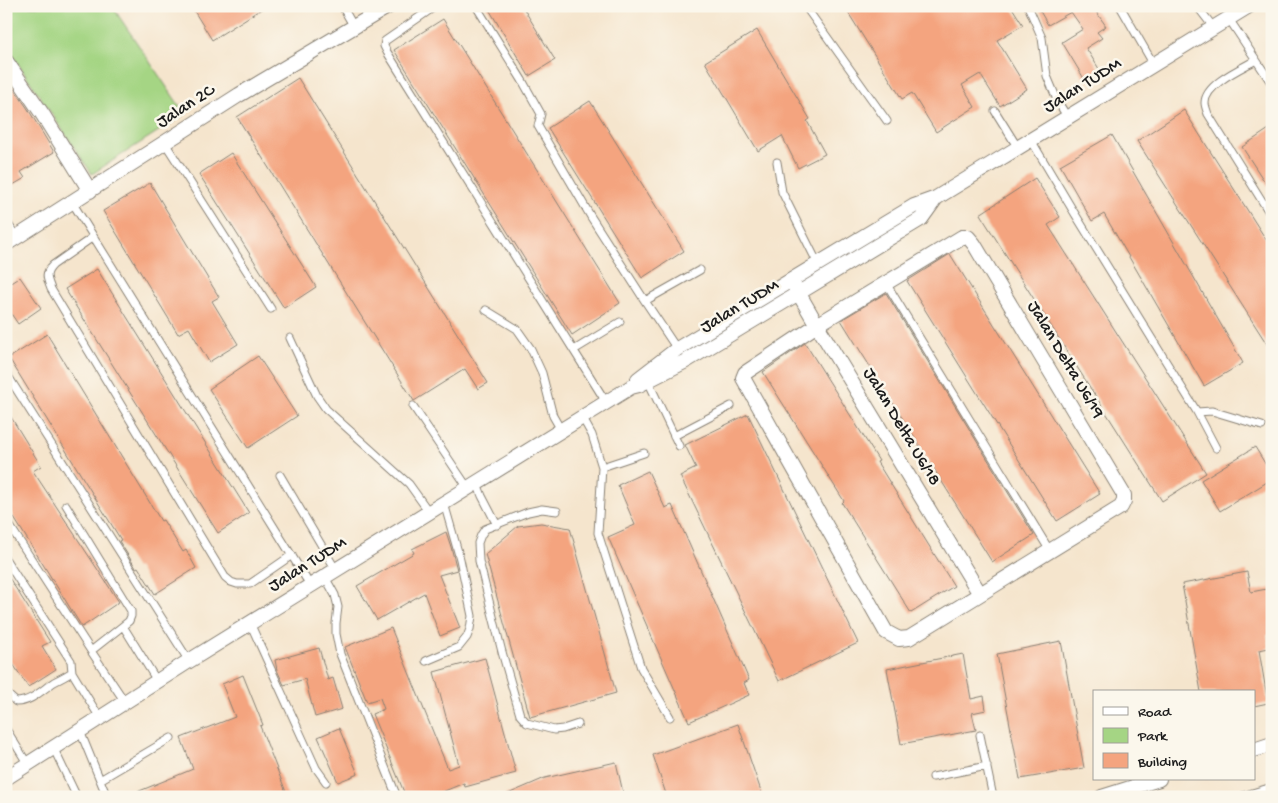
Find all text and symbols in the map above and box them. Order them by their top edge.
street label: Jalan TUDM [1040,54,1126,118]
street label: Jalan 2C [153,80,220,133]
street label: Jalan TUDM [697,275,783,339]
street label: Jalan Delta U6/19 [1022,298,1108,422]
street label: Jalan Delta U6/18 [858,364,945,490]
street label: Jalan TUDM [265,533,351,597]
legend [1093,690,1256,780]
text: Road [1138,704,1172,722]
text: Park [1137,728,1168,746]
text: Building [1137,754,1187,772]

